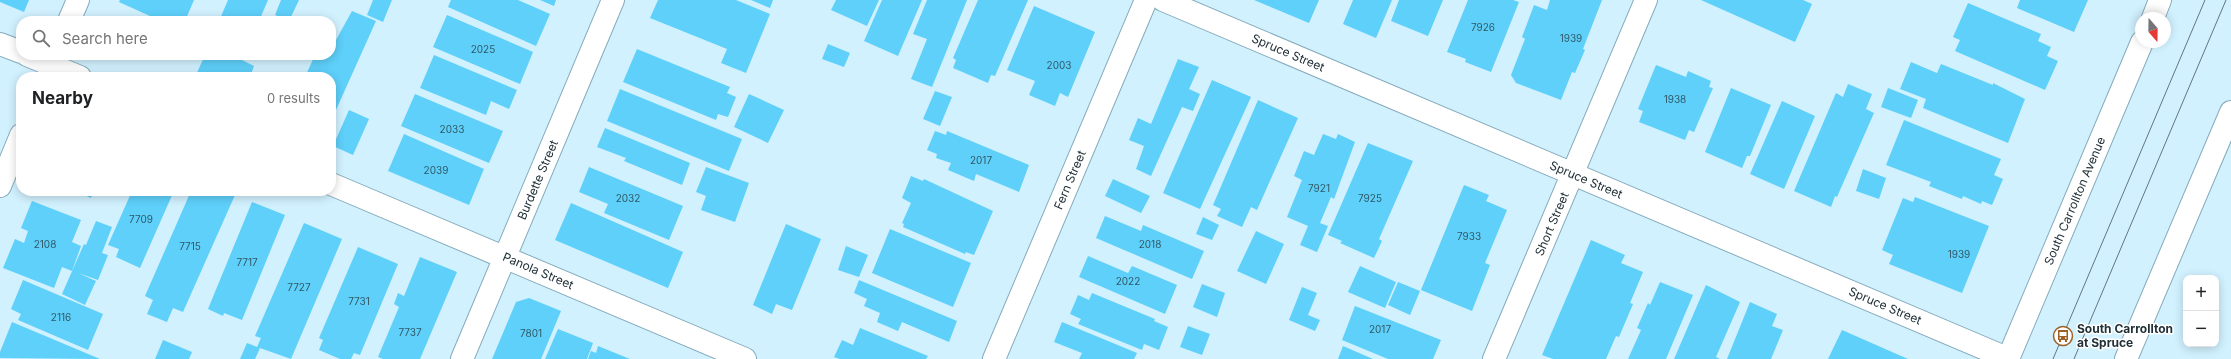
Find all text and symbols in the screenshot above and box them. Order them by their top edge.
north arrow [2135,12,2171,48]
search box [16,16,336,60]
house number: 7926 [1471,21,1495,33]
icon: search [30,27,52,49]
text: Search here [62,29,148,48]
street label: Spruce Street [1249,30,1327,75]
house number: 1939 [1560,32,1582,44]
house number: 2025 [471,43,495,55]
house number: 2003 [1047,59,1071,71]
text: Nearby [32,88,93,108]
text: 0 results [267,90,320,106]
house number: 1938 [1664,93,1686,105]
house number: 2033 [440,123,464,135]
street label: South Carrollton Avenue [2041,134,2108,267]
street label: Burdette Street [514,138,561,222]
street label: Fern Street [1050,148,1089,212]
house number: 2017 [970,154,992,166]
street label: Spruce Street [1547,157,1625,202]
house number: 2039 [424,164,448,176]
house number: 7921 [1308,182,1330,194]
street label: Short Street [1531,190,1572,258]
house number: 2032 [616,192,640,204]
house number: 7925 [1358,192,1382,204]
house number: 7709 [129,213,153,225]
house number: 7933 [1457,230,1481,242]
house number: 2108 [34,238,56,250]
house number: 2018 [1139,238,1161,250]
house number: 7715 [179,240,201,252]
house number: 1939 [1948,248,1970,260]
street label: Panola Street [500,249,576,292]
house number: 7717 [236,256,258,268]
house number: 2022 [1116,275,1140,287]
map controls [2183,275,2219,347]
button: + [2183,275,2219,311]
house number: 7727 [287,281,311,293]
street label: Spruce Street [1846,283,1924,328]
house number: 7731 [348,295,370,307]
house number: 2116 [51,311,71,323]
button: − [2183,311,2219,347]
place label: South Carrollton at Spruce [2077,321,2173,350]
house number: 2017 [1369,323,1391,335]
bus stop icon: South Carrollton at Spruce [2052,325,2074,347]
house number: 7737 [398,326,422,338]
house number: 7801 [520,327,542,339]

